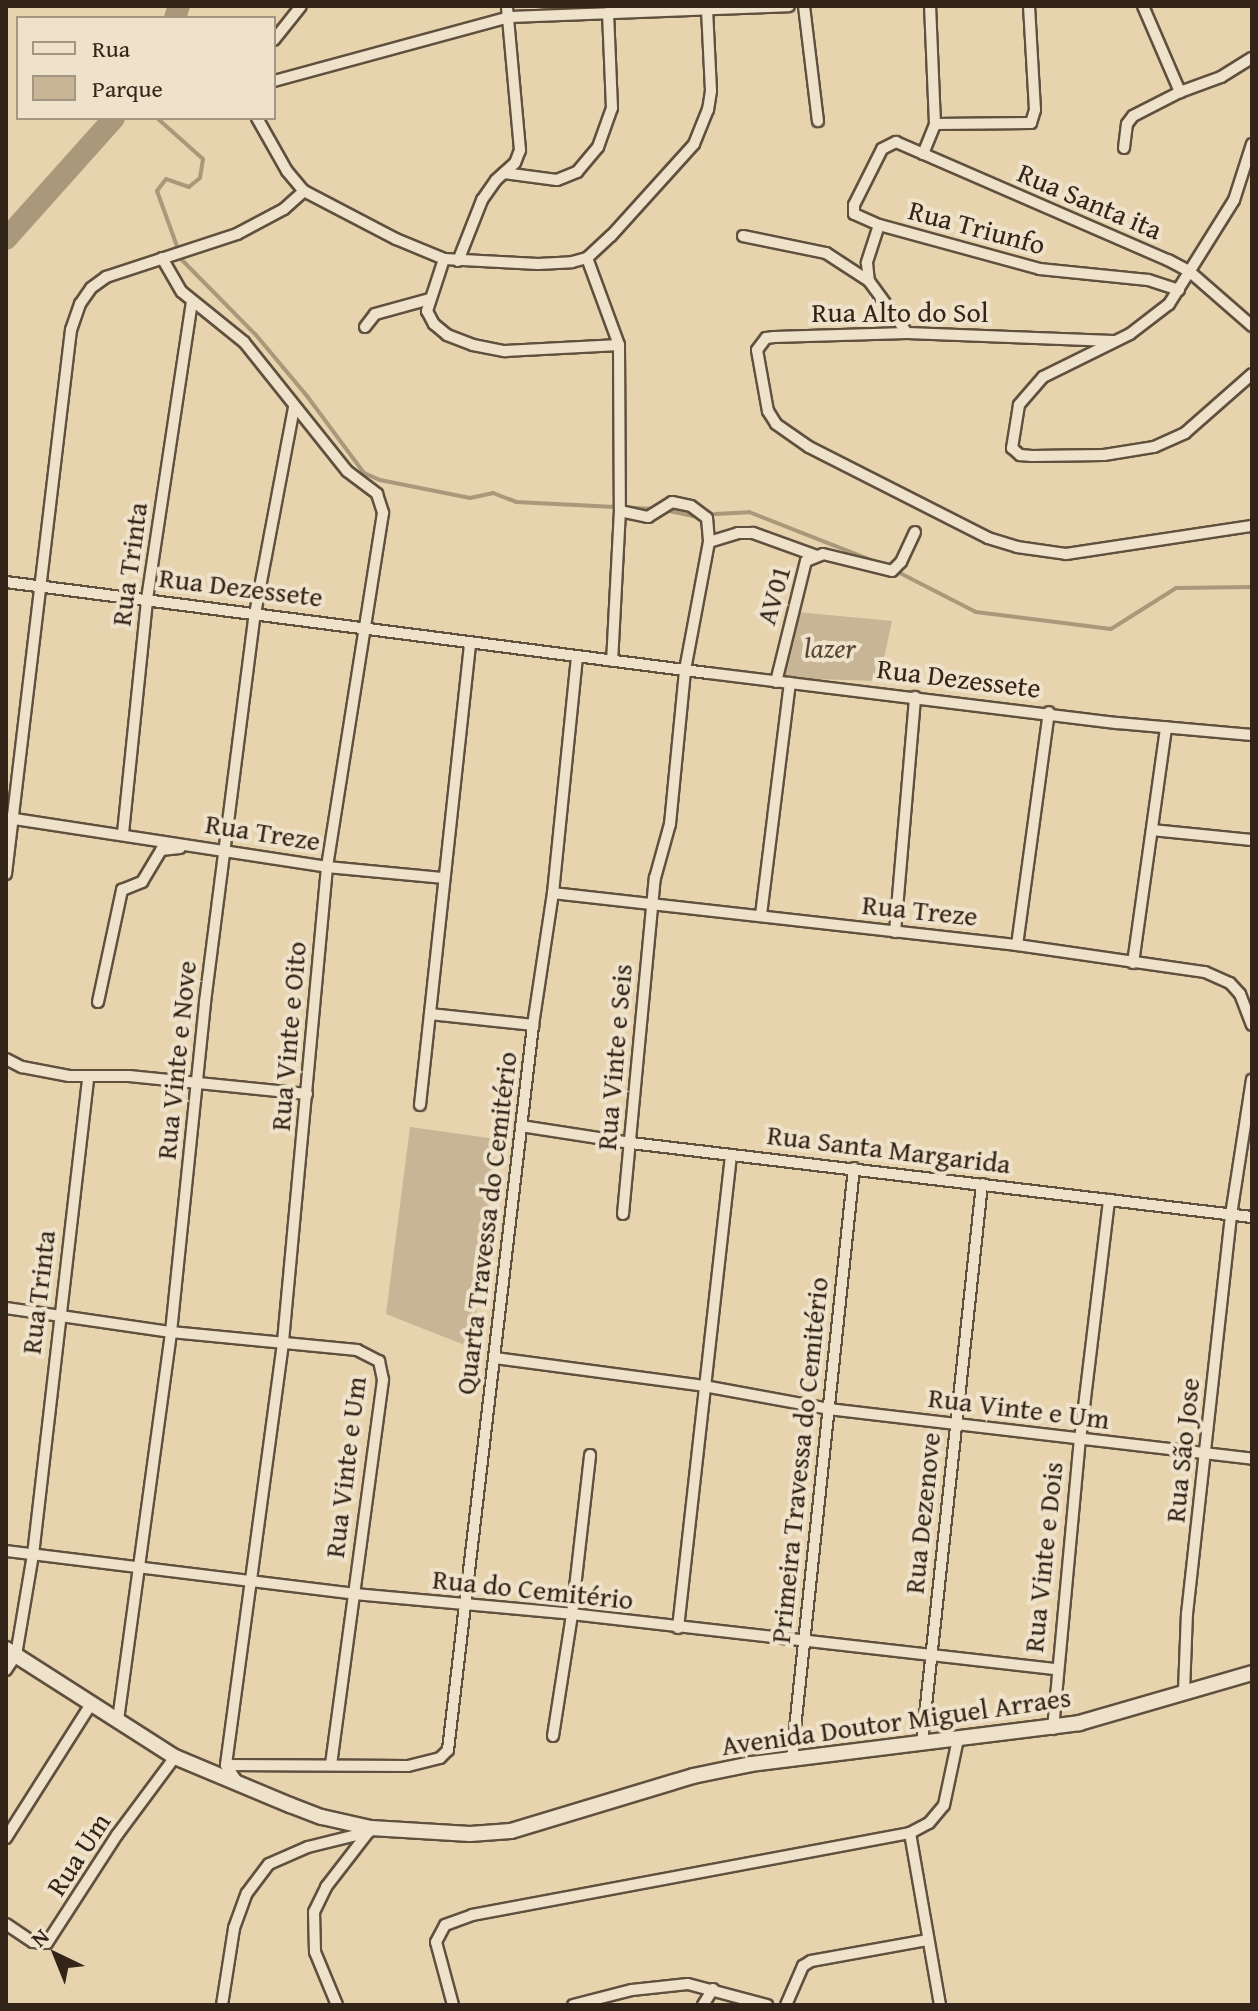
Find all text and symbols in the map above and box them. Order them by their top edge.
legend [16,16,276,120]
text: Rua [92,31,130,66]
text: Parque [92,71,163,106]
street label: Rua Santa ita [1013,156,1167,246]
street label: Rua Triunfo [905,193,1049,261]
street label: Rua Alto do Sol [811,295,989,329]
street label: Rua Trinta [104,500,154,628]
street label: Rua Dezessete [157,560,325,614]
street label: AV01 [749,561,797,629]
park label: lazer [804,631,856,665]
street label: Rua Dezessete [875,651,1043,705]
street label: Rua Treze [203,806,323,858]
street label: Rua Treze [861,887,979,933]
street label: Rua Vinte e Oito [263,940,313,1132]
street label: Rua Vinte e Nove [149,959,203,1161]
street label: Rua Vinte e Seis [589,962,639,1152]
street label: Quarta Travessa do Cemitério [448,1050,524,1396]
street label: Rua Santa Margarida [765,1117,1013,1181]
street label: Rua Trinta [14,1228,62,1356]
street label: Primeira Travessa do Cemitério [763,1275,835,1645]
street label: Rua Vinte e Um [317,1374,373,1560]
street label: Rua São Jose [1158,1376,1206,1524]
street label: Rua Vinte e Um [926,1380,1112,1436]
street label: Rua Dezenove [897,1431,947,1595]
street label: Rua Vinte e Dois [1016,1460,1070,1654]
street label: Rua do Cemitério [431,1562,635,1616]
street label: Avenida Doutor Miguel Arraes [719,1680,1073,1762]
street label: Rua Um [39,1806,117,1902]
north arrow [16,1915,96,1995]
text: N [23,1921,56,1954]

